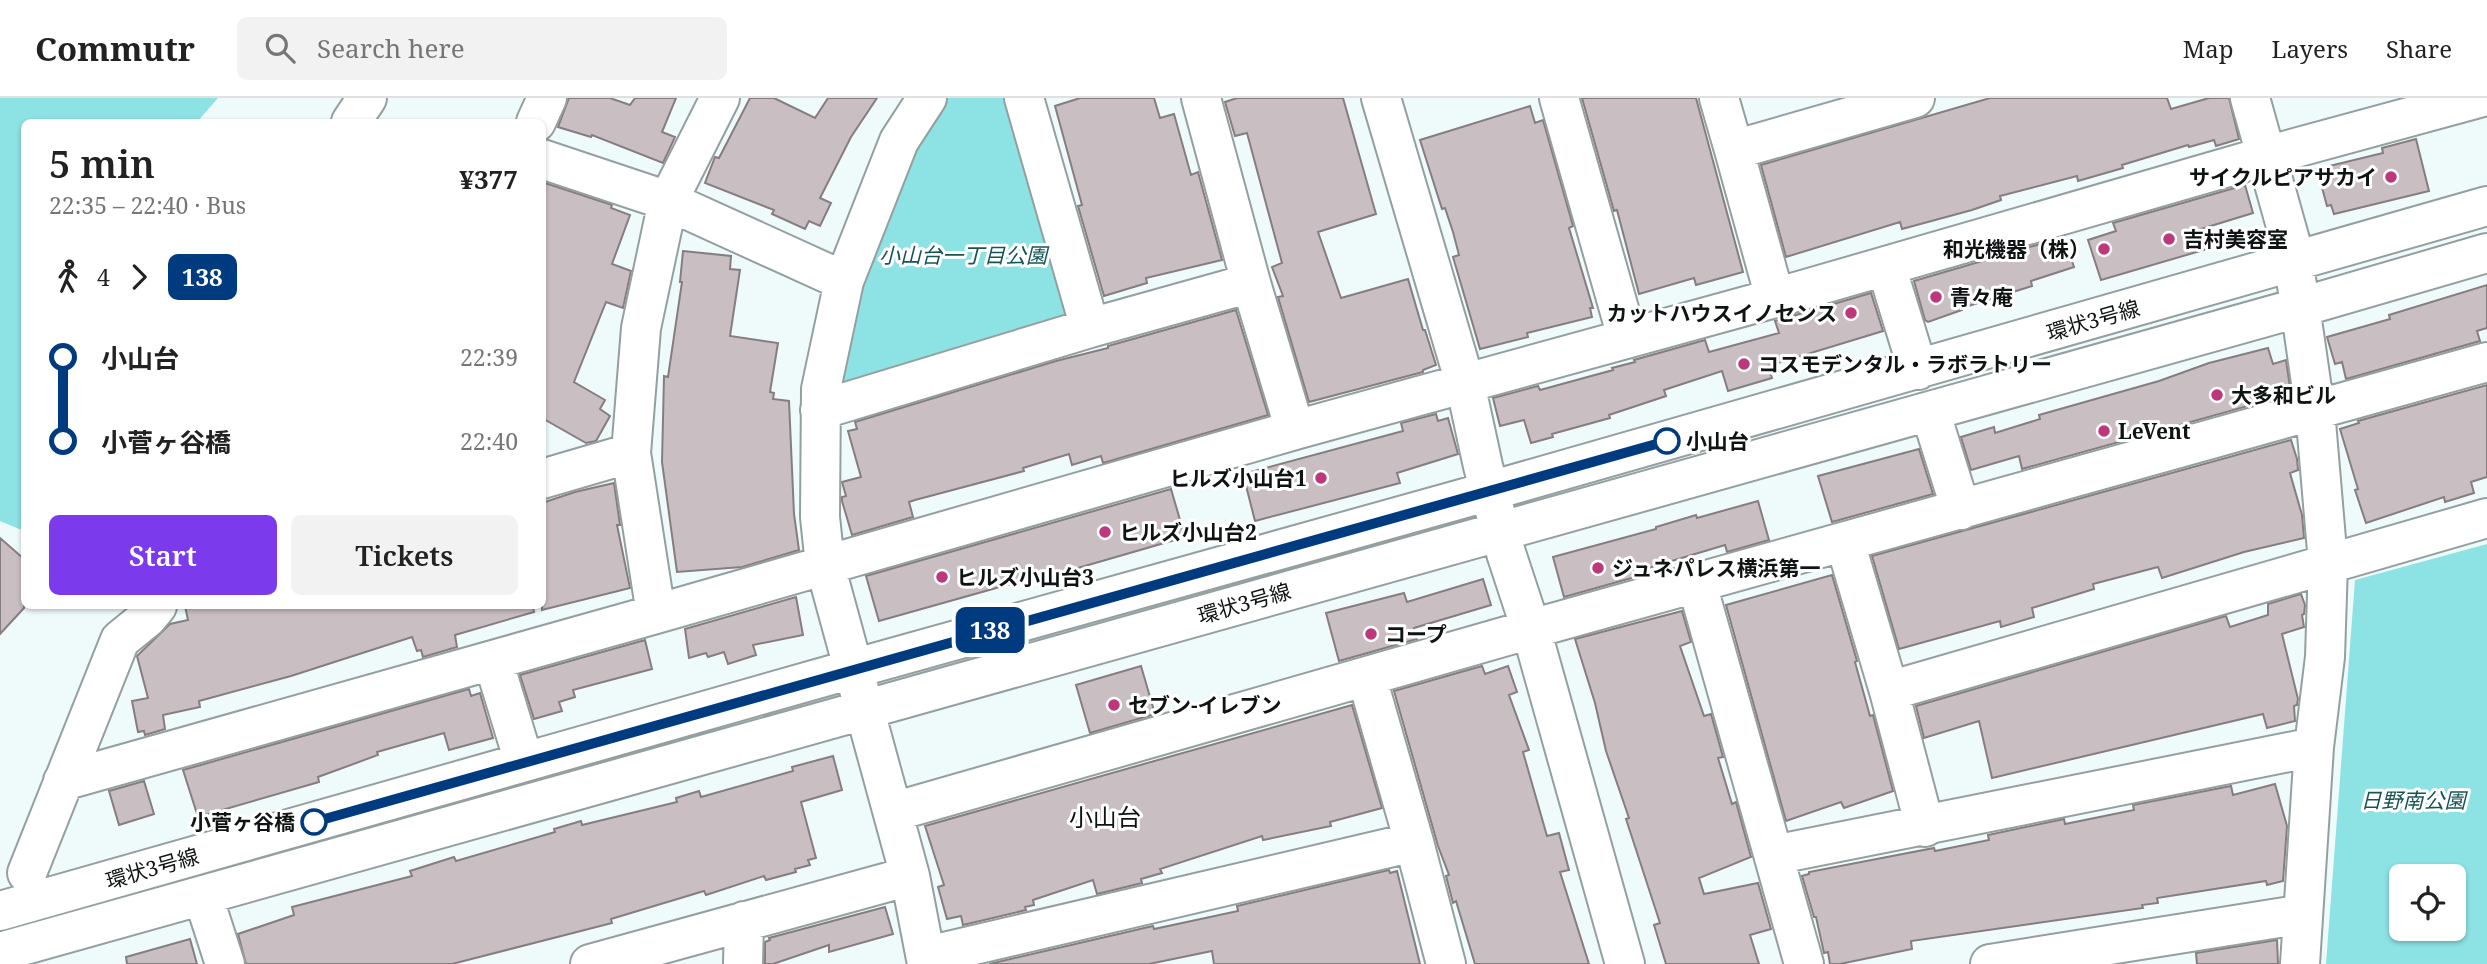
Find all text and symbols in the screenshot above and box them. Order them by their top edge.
search box [237,17,727,80]
text: Commutr [35,26,195,71]
icon: search [261,29,299,67]
text: Search here [317,30,465,66]
text: Map [2183,32,2234,65]
text: Layers [2272,32,2348,65]
text: Share [2386,32,2452,65]
text: 5 min [49,137,155,189]
text: ¥377 [459,161,518,197]
place label: サイクルピアサカイ [2189,163,2377,191]
marker: サイクルピアサカイ [2383,169,2399,185]
text: 22:35 – 22:40 · Bus [49,189,246,221]
place label: 吉村美容室 [2183,225,2288,253]
marker: 吉村美容室 [2161,231,2177,247]
place label: 和光機器（株） [1943,235,2090,263]
park label: 小山台一丁目公園 [879,241,1050,269]
marker: 和光機器（株） [2096,241,2112,257]
icon: walk [49,258,87,296]
icon: forward [120,258,158,296]
text: 138 [182,260,223,293]
text: 4 [97,261,110,293]
place label: 青々庵 [1950,283,2013,311]
marker: 青々庵 [1928,289,1944,305]
street label: 環状3号線 [2043,293,2143,347]
place label: カットハウスイノセンス [1606,299,1837,327]
marker: カットハウスイノセンス [1843,305,1859,321]
text: 小山台 [101,340,179,376]
text: 22:39 [460,341,518,373]
place label: コスモデンタル・ラボラトリー [1758,350,2052,378]
marker: コスモデンタル・ラボラトリー [1736,356,1752,372]
place label: 大多和ビル [2231,381,2336,409]
marker: 大多和ビル [2209,387,2225,403]
place label: LeVent [2118,417,2191,445]
marker: LeVent [2096,423,2112,439]
text: 小菅ヶ谷橋 [101,424,231,460]
text: 22:40 [460,425,518,457]
place label: 小山台 [1686,427,1749,455]
marker: 小山台 [1654,428,1680,454]
place label: ヒルズ小山台1 [1169,464,1307,492]
marker: ヒルズ小山台1 [1313,470,1329,486]
button: Start [49,515,277,595]
button: Tickets [291,515,518,595]
place label: ヒルズ小山台2 [1119,518,1257,546]
marker: ヒルズ小山台2 [1097,524,1113,540]
place label: ジュネパレス横浜第一 [1612,554,1821,582]
marker: ジュネパレス横浜第一 [1590,560,1606,576]
place label: ヒルズ小山台3 [956,563,1094,591]
marker: ヒルズ小山台3 [934,569,950,585]
street label: 環状3号線 [1194,576,1294,630]
line badge: 138 [950,607,1030,653]
text: 138 [970,613,1010,646]
place label: コープ [1385,620,1447,648]
marker: コープ [1363,626,1379,642]
place label: セブン-イレブン [1128,691,1282,719]
marker: セブン-イレブン [1106,697,1122,713]
park label: 日野南公園 [2361,786,2468,814]
district label: 小山台 [1069,800,1141,833]
place label: 小菅ヶ谷橋 [190,808,295,836]
marker: 小菅ヶ谷橋 [301,809,327,835]
street label: 環状3号線 [102,841,202,895]
map controls [2389,864,2466,941]
button: locate [2389,864,2466,941]

